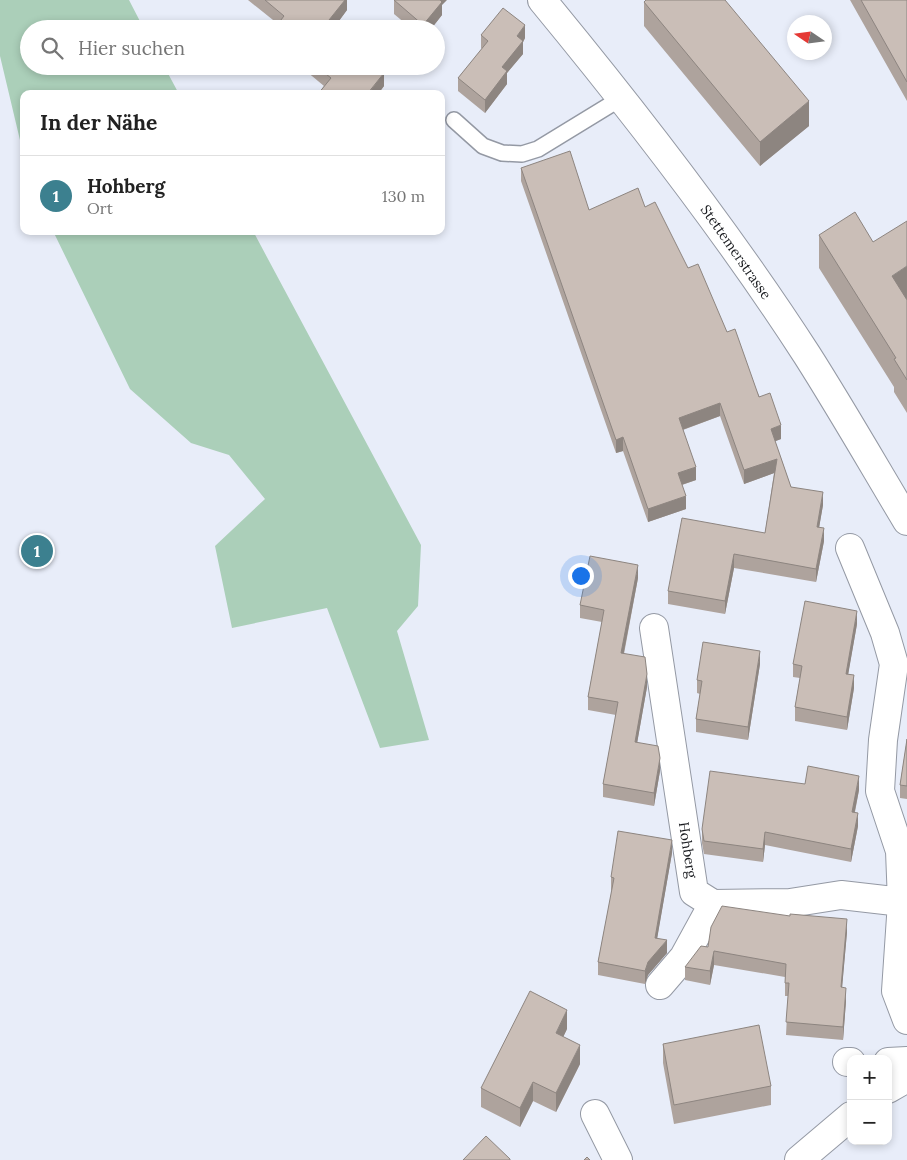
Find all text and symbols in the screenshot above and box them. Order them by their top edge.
north arrow [787,15,832,60]
search box [20,20,445,75]
icon: search [38,34,66,62]
text: Hier suchen [78,36,185,60]
text: In der Nähe [40,109,157,136]
text: Hohberg [87,174,165,198]
text: 1 [53,186,59,206]
text: 130 m [382,186,425,206]
text: Ort [87,198,113,218]
street label: Stettemerstrasse [697,201,775,303]
pin: 1 [21,532,53,570]
your location [568,563,594,589]
street label: Hohberg [675,821,701,880]
map controls [847,1055,892,1145]
button: + [847,1055,892,1100]
button: − [847,1100,892,1145]

